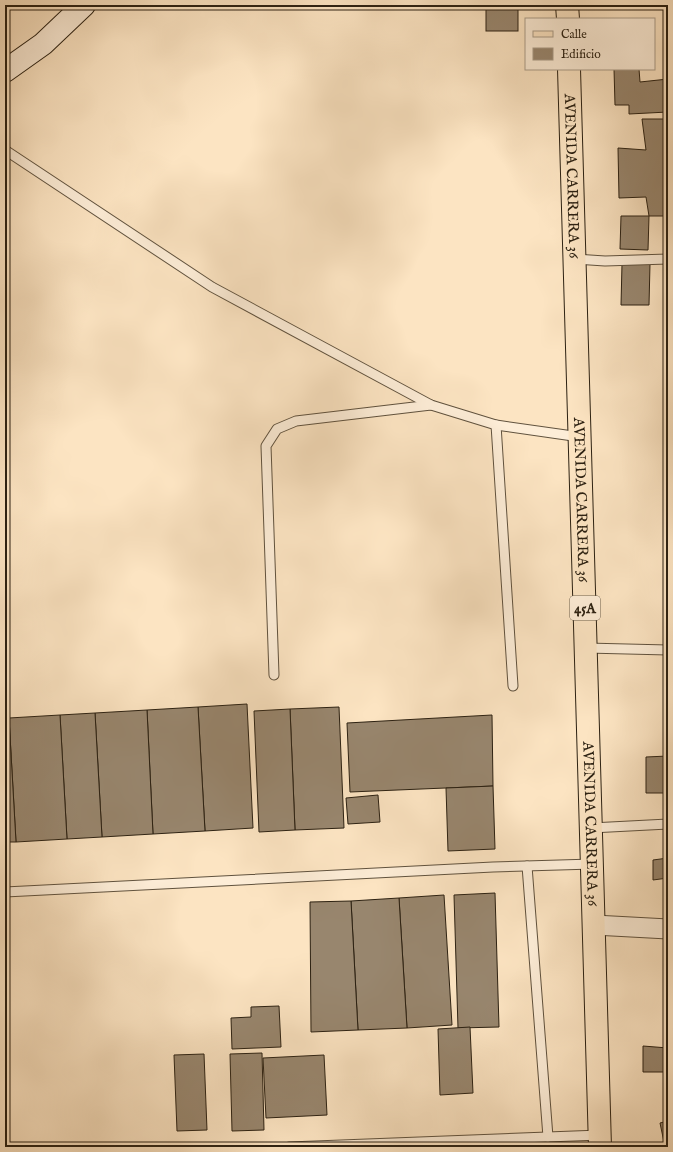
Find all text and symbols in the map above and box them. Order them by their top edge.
legend [525,18,655,70]
text: Calle [561,27,587,42]
text: Edificio [561,47,601,62]
street label: AVENIDA CARRERA 36 [560,92,583,259]
street label: AVENIDA CARRERA 36 [569,416,593,583]
road number: 45A [570,596,600,620]
street label: AVENIDA CARRERA 36 [578,740,602,907]

